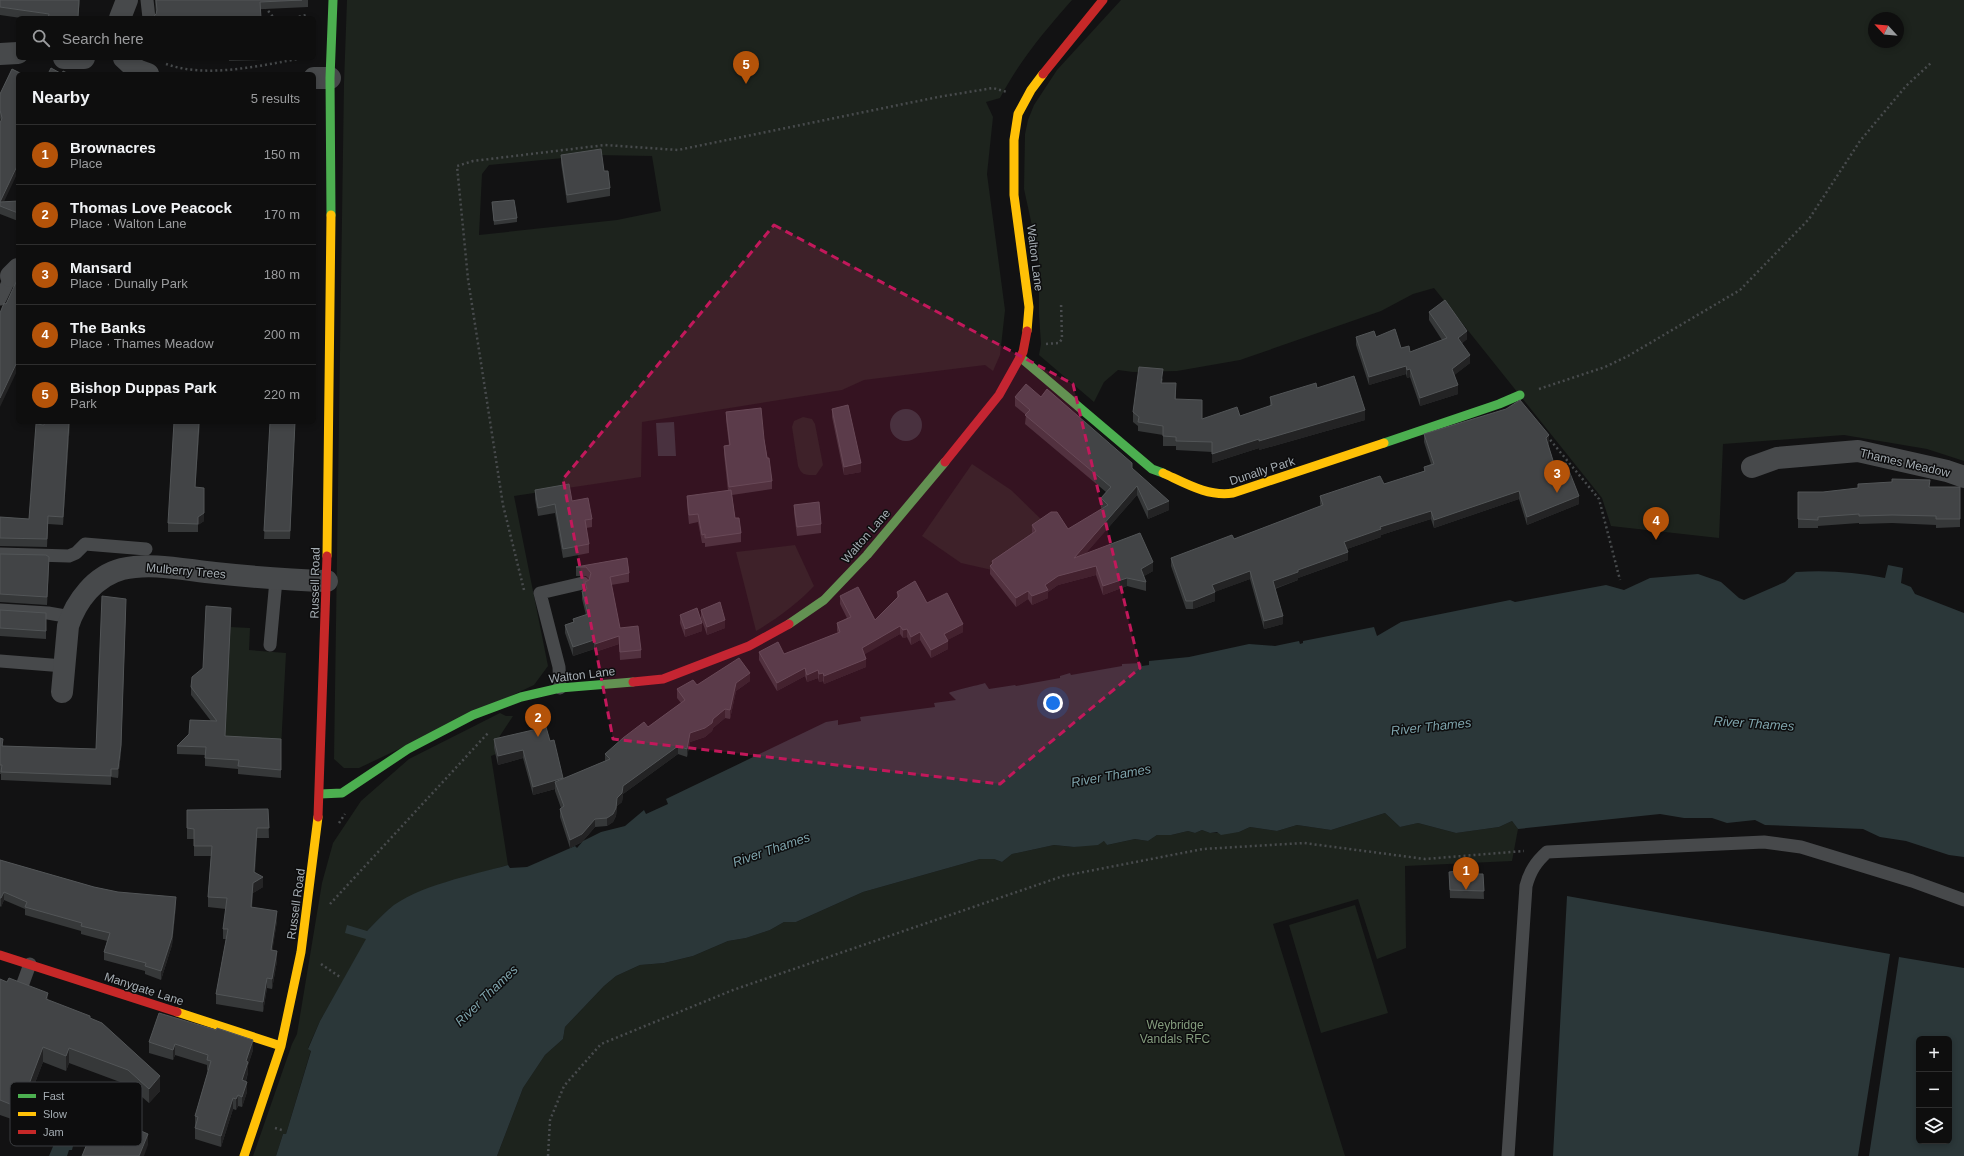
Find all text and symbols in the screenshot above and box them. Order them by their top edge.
north arrow [1868,12,1904,48]
search box [16,16,316,60]
icon: search [30,27,52,49]
text: Search here [62,30,144,47]
pin: 5 [733,51,759,84]
text: Nearby [32,88,90,107]
text: 5 results [251,91,300,106]
text: Brownacres [70,139,156,156]
text: 1 [41,147,49,162]
text: 150 m [264,147,300,162]
text: Place [70,156,103,171]
text: Thomas Love Peacock [70,199,232,216]
text: 2 [41,207,49,222]
text: 170 m [264,207,300,222]
text: Place · Walton Lane [70,216,187,231]
street label: Walton Lane [1024,224,1046,292]
text: Mansard [70,259,132,276]
text: 3 [41,267,49,282]
text: 180 m [264,267,300,282]
text: Place · Dunally Park [70,276,188,291]
text: The Banks [70,319,146,336]
text: 4 [41,327,49,342]
text: 200 m [264,327,300,342]
text: Place · Thames Meadow [70,336,214,351]
text: Bishop Duppas Park [70,379,217,396]
text: 5 [41,387,49,402]
text: 220 m [264,387,300,402]
text: Park [70,396,97,411]
street label: Thames Meadow [1859,446,1952,480]
street label: Dunally Park [1227,454,1297,488]
pin: 3 [1544,460,1570,493]
street label: Walton Lane [839,506,893,566]
pin: 4 [1643,507,1669,540]
street label: Russell Road [307,547,323,619]
street label: Mulberry Trees [146,561,226,581]
street label: Walton Lane [548,664,616,686]
your location [1043,693,1063,713]
pin: 2 [525,704,551,737]
water label: River Thames [1713,713,1795,734]
water label: River Thames [1390,715,1473,738]
water label: River Thames [1070,761,1153,790]
water label: River Thames [730,829,812,870]
pin: 1 [1453,857,1479,890]
street label: Russell Road [284,868,308,940]
water label: River Thames [452,962,521,1029]
street label: Manygate Lane [102,970,186,1009]
park label: Weybridge Vandals RFC [1140,1018,1211,1046]
map controls [1916,1036,1952,1144]
button: + [1916,1036,1952,1072]
button: − [1916,1072,1952,1108]
legend [10,1082,142,1146]
text: Fast [43,1090,64,1102]
text: Slow [43,1108,67,1120]
button: layers [1916,1108,1952,1144]
text: Jam [43,1126,64,1138]

